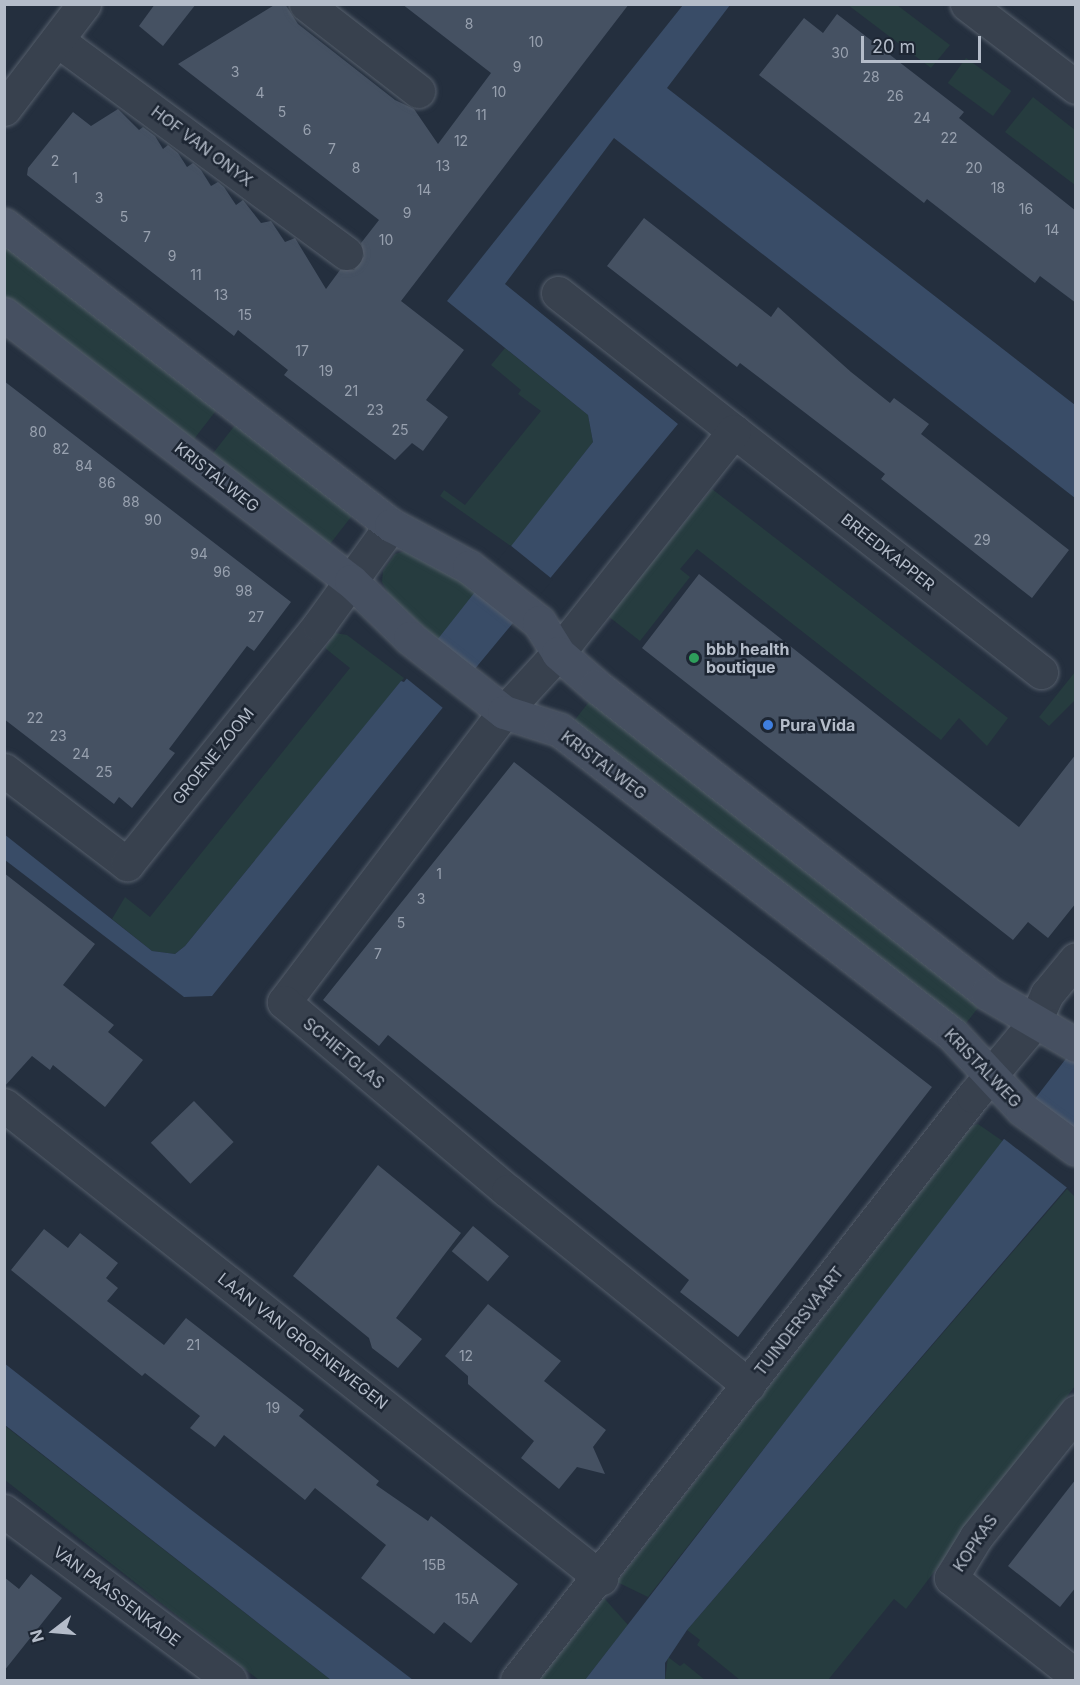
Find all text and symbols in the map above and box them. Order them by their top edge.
house number: 8 [465,16,473,32]
scale bar [864,24,984,62]
house number: 10 [529,34,543,50]
text: 20 m [872,36,915,57]
house number: 30 [831,45,849,61]
house number: 9 [513,59,521,75]
house number: 3 [231,64,239,80]
house number: 28 [862,69,880,85]
house number: 10 [492,84,506,100]
house number: 4 [255,85,265,101]
house number: 26 [886,88,904,104]
street label: HOF VAN ONYX [148,102,256,190]
house number: 5 [278,104,286,120]
house number: 11 [475,107,487,123]
house number: 24 [913,110,931,126]
house number: 6 [303,122,311,138]
house number: 22 [940,130,958,146]
house number: 12 [454,133,468,149]
house number: 7 [328,141,336,157]
house number: 2 [51,153,59,169]
house number: 13 [436,158,450,174]
house number: 8 [352,160,360,176]
house number: 20 [965,160,983,176]
house number: 1 [72,170,78,186]
house number: 18 [991,180,1005,196]
house number: 14 [417,182,431,198]
house number: 3 [95,190,103,206]
house number: 16 [1019,201,1033,217]
house number: 9 [403,205,411,221]
house number: 5 [120,209,128,225]
house number: 14 [1045,222,1059,238]
house number: 7 [143,229,151,245]
house number: 10 [379,232,393,248]
house number: 9 [168,248,176,264]
house number: 11 [190,267,202,283]
house number: 13 [214,287,228,303]
house number: 15 [238,307,252,323]
house number: 17 [295,343,309,359]
house number: 19 [319,363,333,379]
house number: 21 [344,383,358,399]
house number: 23 [366,402,384,418]
house number: 25 [391,422,409,438]
house number: 80 [29,424,47,440]
street label: KRISTALWEG [171,438,263,516]
house number: 82 [52,441,70,457]
house number: 84 [75,458,93,474]
house number: 86 [98,475,116,491]
house number: 88 [122,494,140,510]
street label: BREEDKAPPER [837,509,939,595]
house number: 90 [144,512,162,528]
house number: 29 [973,532,991,548]
house number: 94 [190,546,208,562]
house number: 96 [213,564,231,580]
house number: 98 [235,583,253,599]
house number: 27 [248,609,264,625]
place label: bbb health boutique [706,639,789,677]
marker: bbb health boutique [687,651,701,665]
street label: GROENE ZOOM [168,704,258,808]
house number: 22 [26,710,44,726]
place label: Pura Vida [780,715,855,735]
marker: Pura Vida [761,718,775,732]
street label: KRISTALWEG [557,727,651,803]
house number: 23 [49,728,67,744]
house number: 24 [72,746,90,762]
house number: 25 [95,764,113,780]
house number: 1 [436,866,442,882]
house number: 3 [417,891,425,907]
house number: 5 [397,915,405,931]
house number: 7 [374,946,382,962]
street label: SCHIETGLAS [300,1014,388,1092]
street label: KRISTALWEG [941,1025,1025,1111]
street label: TUINDERSVAART [750,1263,848,1379]
street label: LAAN VAN GROENEWEGEN [214,1269,392,1413]
house number: 21 [186,1337,200,1353]
house number: 12 [459,1348,473,1364]
house number: 19 [266,1400,280,1416]
street label: KOPKAS [949,1511,1001,1575]
street label: VAN PAASSENKADE [50,1542,184,1650]
house number: 15B [422,1557,446,1573]
house number: 15A [455,1591,479,1607]
north arrow [24,1601,84,1661]
text: N [25,1627,48,1645]

